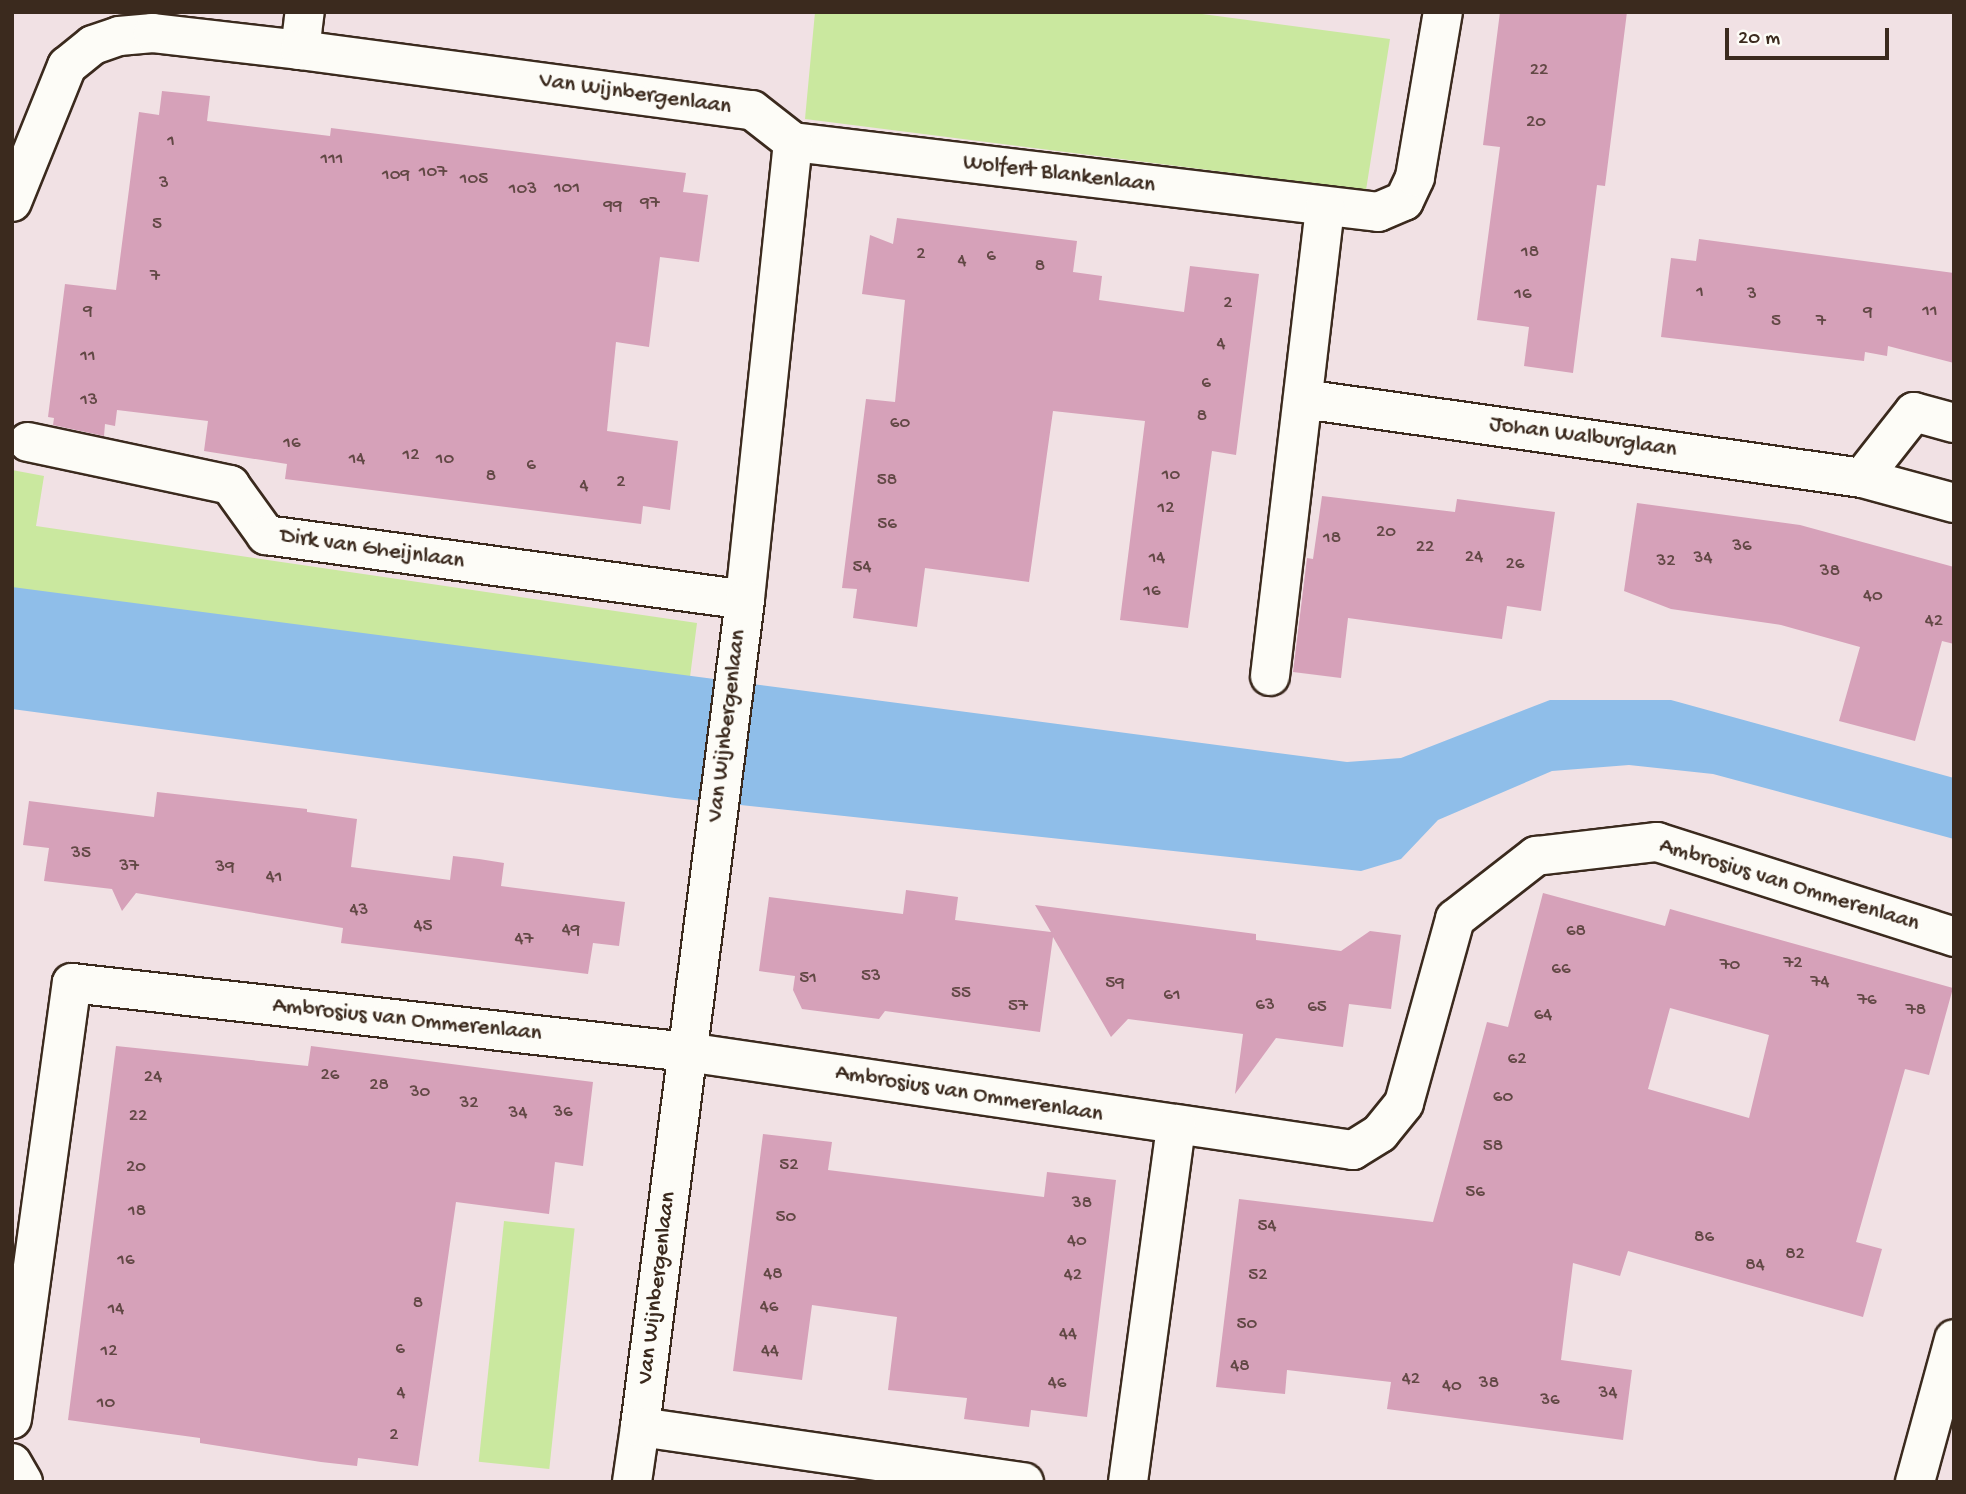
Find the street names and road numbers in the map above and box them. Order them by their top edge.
street label: Van Wijnbergenlaan [537,68,733,122]
street label: Wolfert Blankenlaan [961,150,1157,200]
street label: Johan Walburglaan [1488,411,1678,465]
street label: Dirk van Gheijnlaan [278,523,466,577]
street label: Van Wijnbergenlaan [703,628,753,824]
street label: Ambrosius van Ommerenlaan [1656,833,1922,939]
street label: Ambrosius van Ommerenlaan [271,993,543,1049]
street label: Ambrosius van Ommerenlaan [833,1060,1105,1130]
street label: Van Wijnbergenlaan [633,1190,683,1386]

